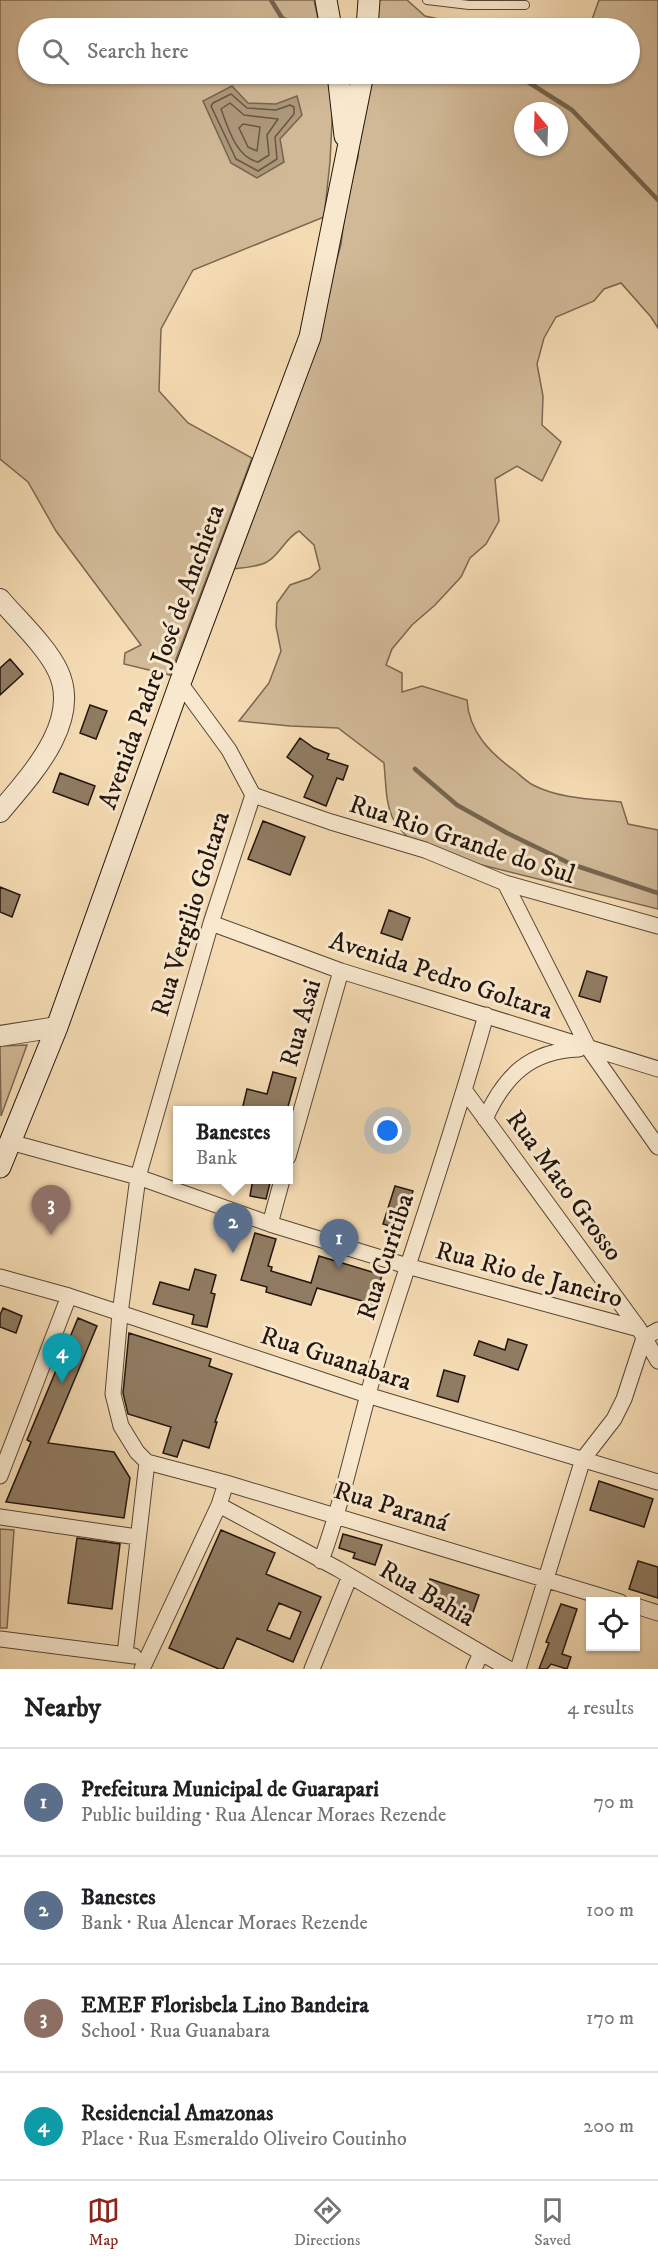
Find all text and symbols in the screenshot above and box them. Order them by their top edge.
search box [18,18,640,84]
icon: search [39,35,72,68]
text: Search here [87,38,189,65]
north arrow [514,102,568,156]
street label: Avenida Padre José de Anchieta [91,500,233,814]
street label: Rua Rio Grande do Sul [345,788,579,892]
street label: Rua Vergilio Goltara [144,808,238,1020]
street label: Avenida Pedro Goltara [325,924,557,1028]
street label: Rua Asai [273,975,329,1071]
street label: Rua Mato Grosso [498,1104,630,1268]
popup [173,1106,293,1184]
your location [373,1116,402,1145]
text: Banestes [196,1119,270,1146]
text: Bank [196,1146,237,1171]
pin: 3 [32,1186,70,1235]
street label: Rua Curitiba [350,1190,422,1324]
pin: 2 [214,1204,252,1253]
pin: 1 [320,1220,358,1269]
street label: Rua Rio de Janeiro [432,1234,626,1316]
street label: Rua Guanabara [256,1319,416,1399]
pin: 4 [42,1334,82,1383]
street label: Rua Paraná [330,1474,452,1540]
street label: Rua Bahia [373,1553,481,1635]
map controls [586,1597,640,1651]
button: locate [586,1597,640,1651]
text: Nearby [24,1692,101,1725]
text: 4 results [567,1696,634,1721]
text: Prefeitura Municipal de Guarapari [81,1776,379,1803]
text: 1 [40,1790,47,1815]
text: 70 m [593,1790,634,1815]
text: Public building · Rua Alencar Moraes Rezende [81,1803,446,1828]
text: Banestes [81,1884,156,1911]
text: 2 [39,1898,48,1923]
text: 100 m [586,1898,634,1923]
text: Bank · Rua Alencar Moraes Rezende [81,1911,368,1936]
text: EMEF Florisbela Lino Bandeira [81,1992,369,2019]
text: 3 [40,2006,47,2031]
text: 170 m [586,2006,634,2031]
text: School · Rua Guanabara [81,2019,270,2044]
text: Residencial Amazonas [81,2100,273,2127]
text: 4 [38,2114,49,2139]
text: 200 m [583,2114,634,2139]
text: Place · Rua Esmeraldo Oliveiro Coutinho [81,2127,407,2152]
tab: Map [87,2194,120,2250]
tab: Directions [294,2194,360,2250]
tab: Saved [534,2194,571,2250]

